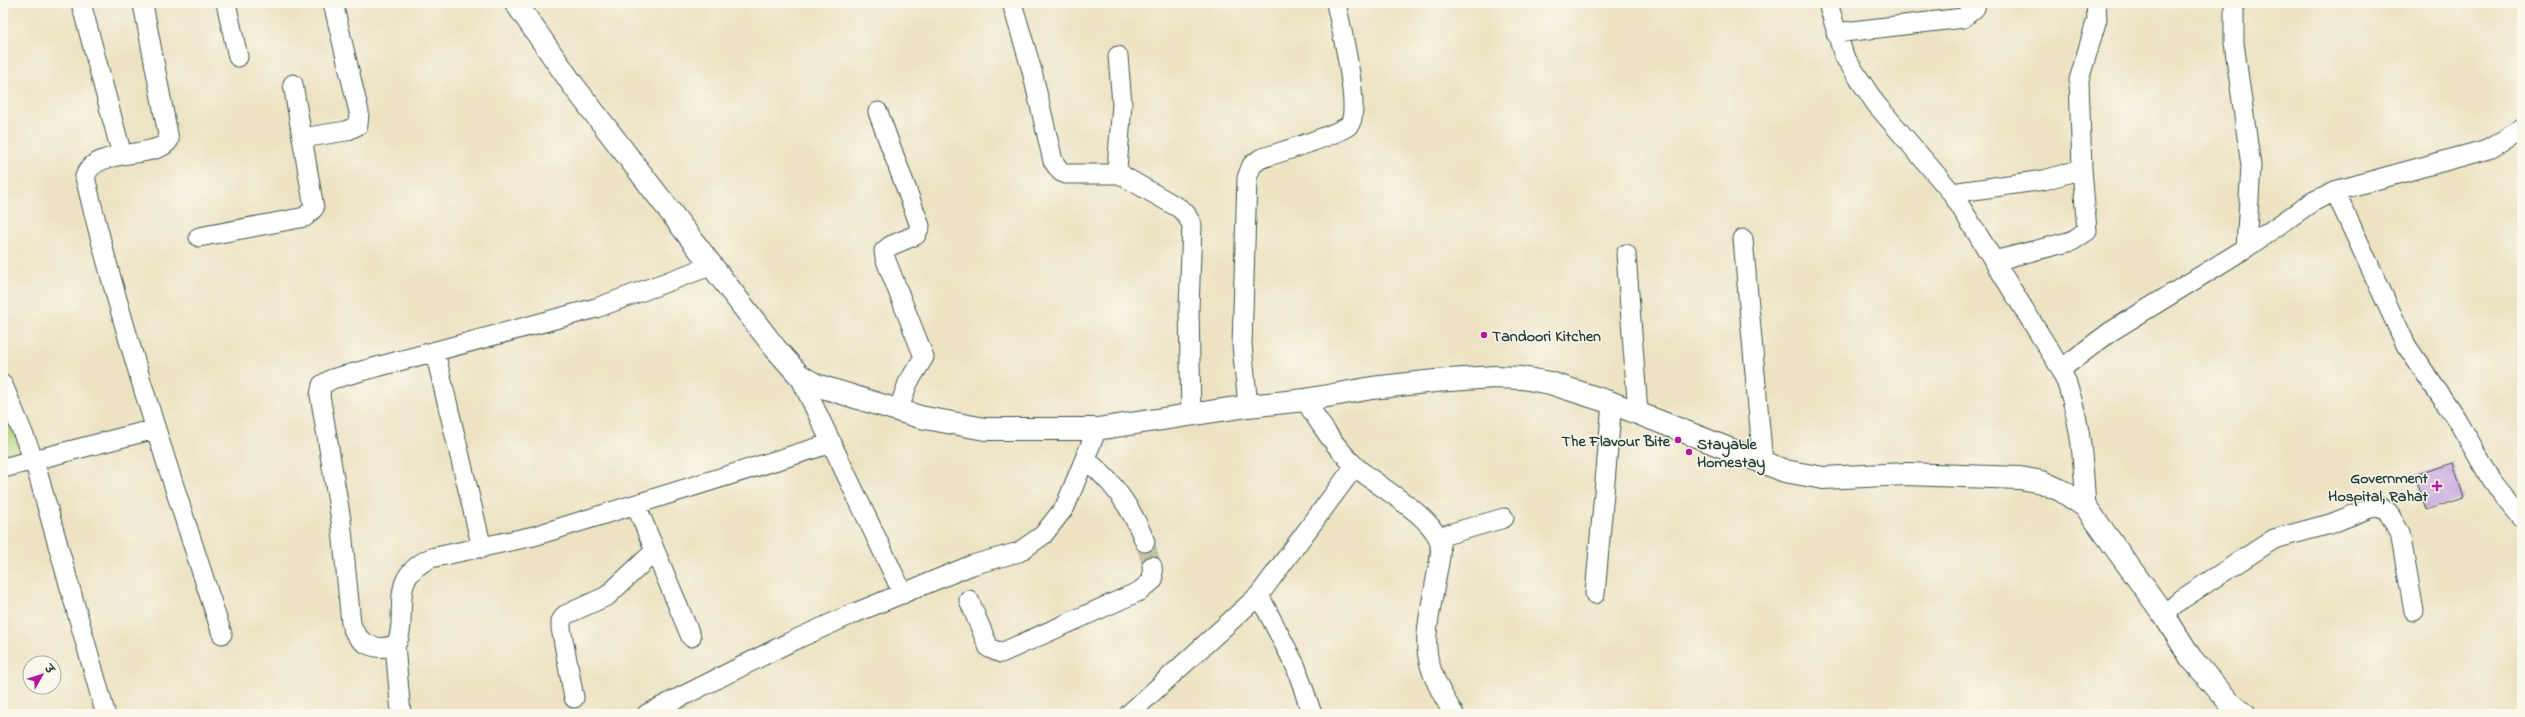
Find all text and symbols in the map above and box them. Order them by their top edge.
place label: Tandoori Kitchen [1492,325,1601,349]
marker: Tandoori Kitchen [1479,330,1489,340]
place label: The Flavour Bite [1562,430,1671,454]
place label: Stayable Homestay [1697,433,1765,476]
marker: The Flavour Bite [1673,435,1683,445]
marker: Stayable Homestay [1684,447,1694,457]
place label: Government Hospital, Rahat [2328,467,2429,509]
marker: Government Hospital, Rahat [2431,480,2443,492]
north arrow [22,655,62,695]
text: उ [40,661,59,679]

